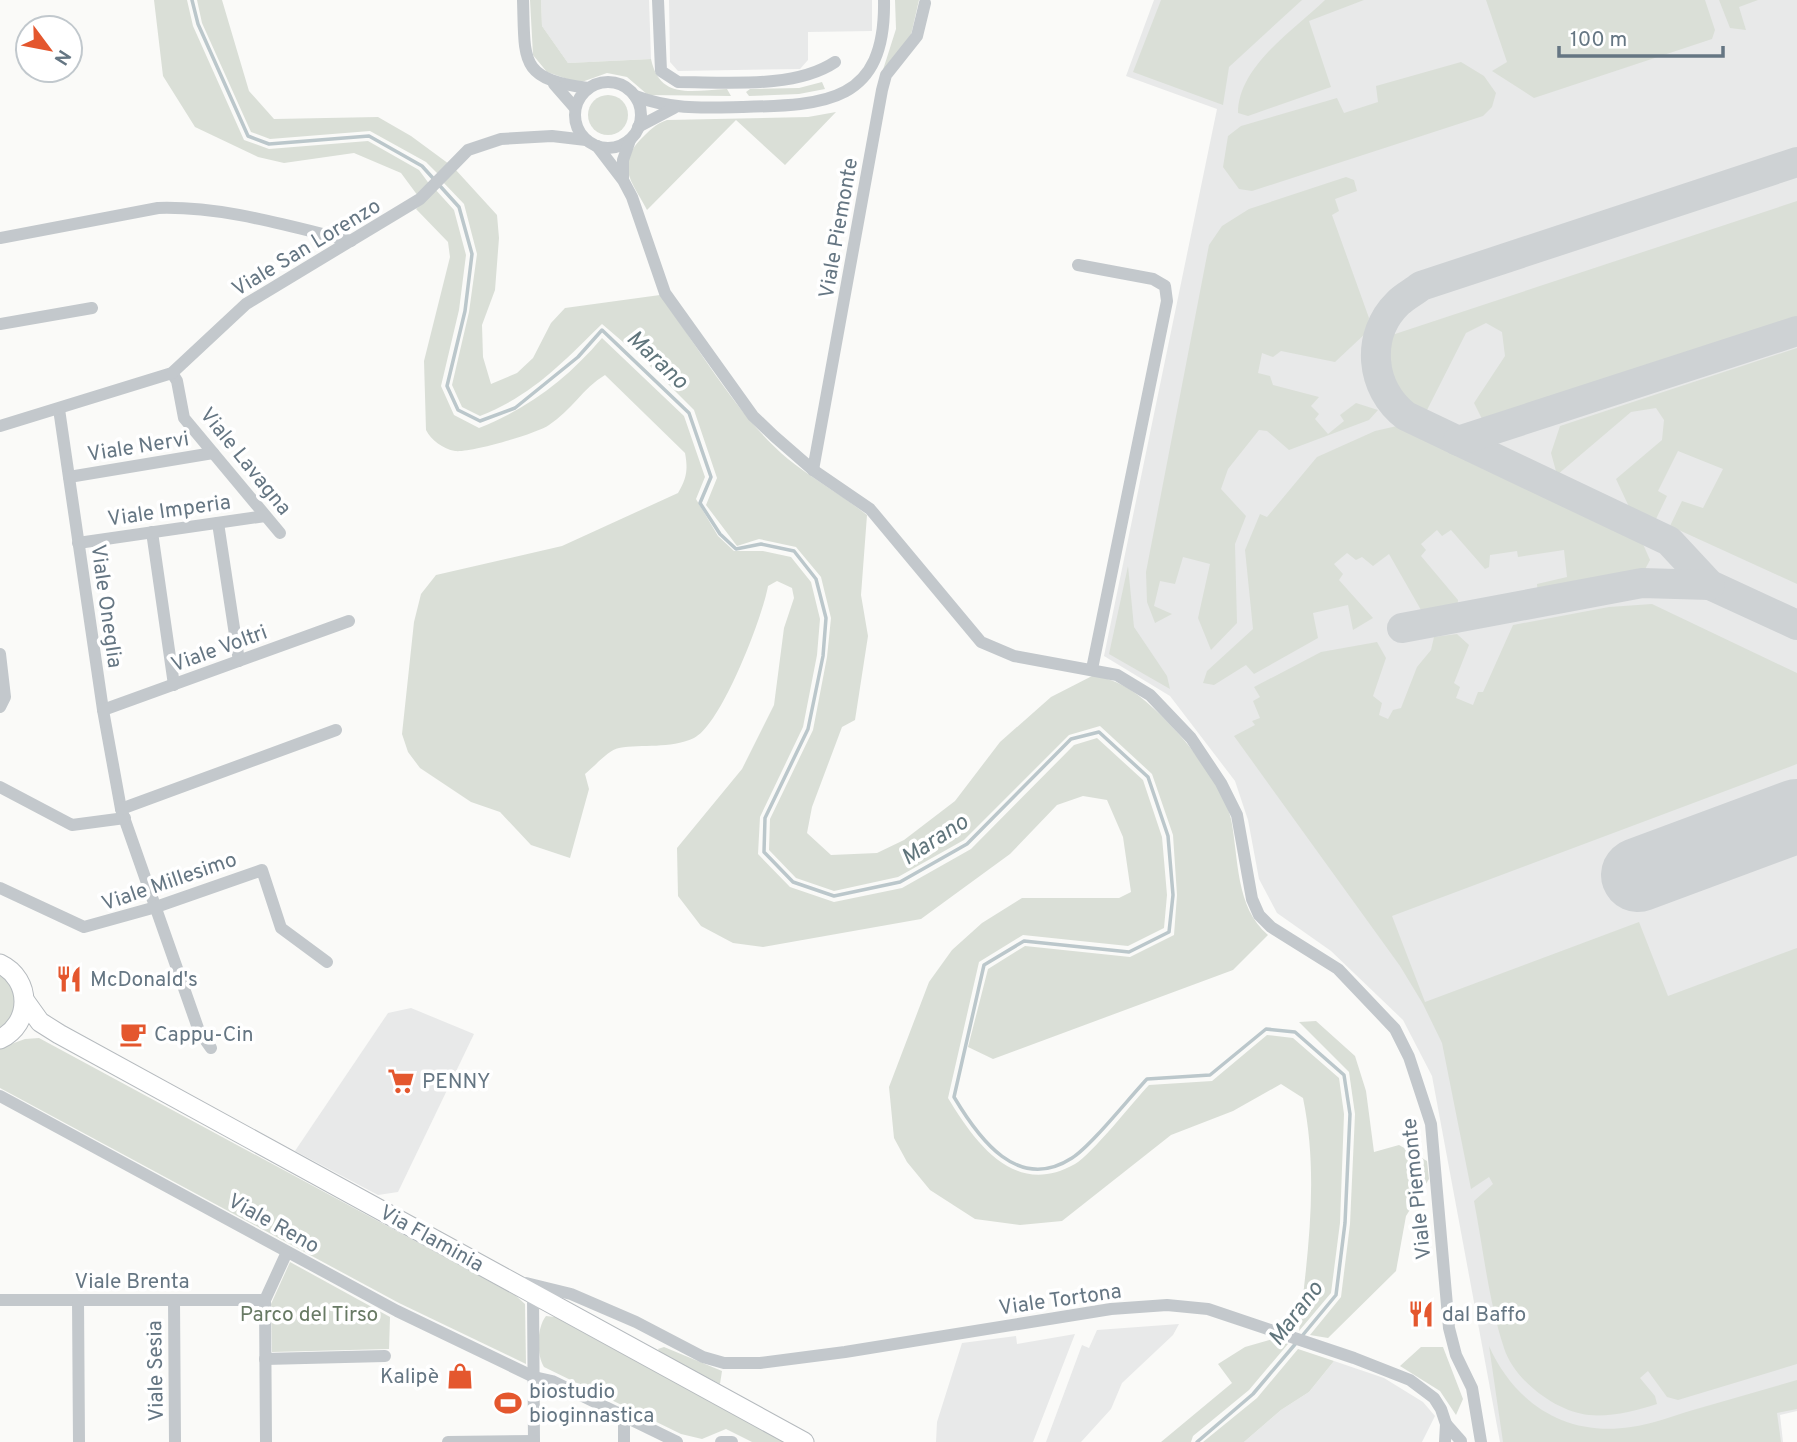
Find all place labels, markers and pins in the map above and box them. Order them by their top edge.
restaurant icon: McDonald's [54,964,84,994]
place label: McDonald's [90,967,198,994]
cafe icon: Cappu-Cin [118,1019,148,1049]
place label: Cappu-Cin [154,1022,253,1049]
supermarket icon: PENNY [386,1066,416,1096]
place label: PENNY [422,1069,490,1096]
restaurant icon: dal Baffo [1406,1299,1436,1329]
place label: dal Baffo [1442,1302,1526,1329]
shop icon: Kalipè [445,1361,475,1391]
place label: Kalipè [380,1364,439,1391]
place label: biostudio bioginnastica [529,1379,654,1430]
sports icon: biostudio bioginnastica [493,1388,523,1418]

